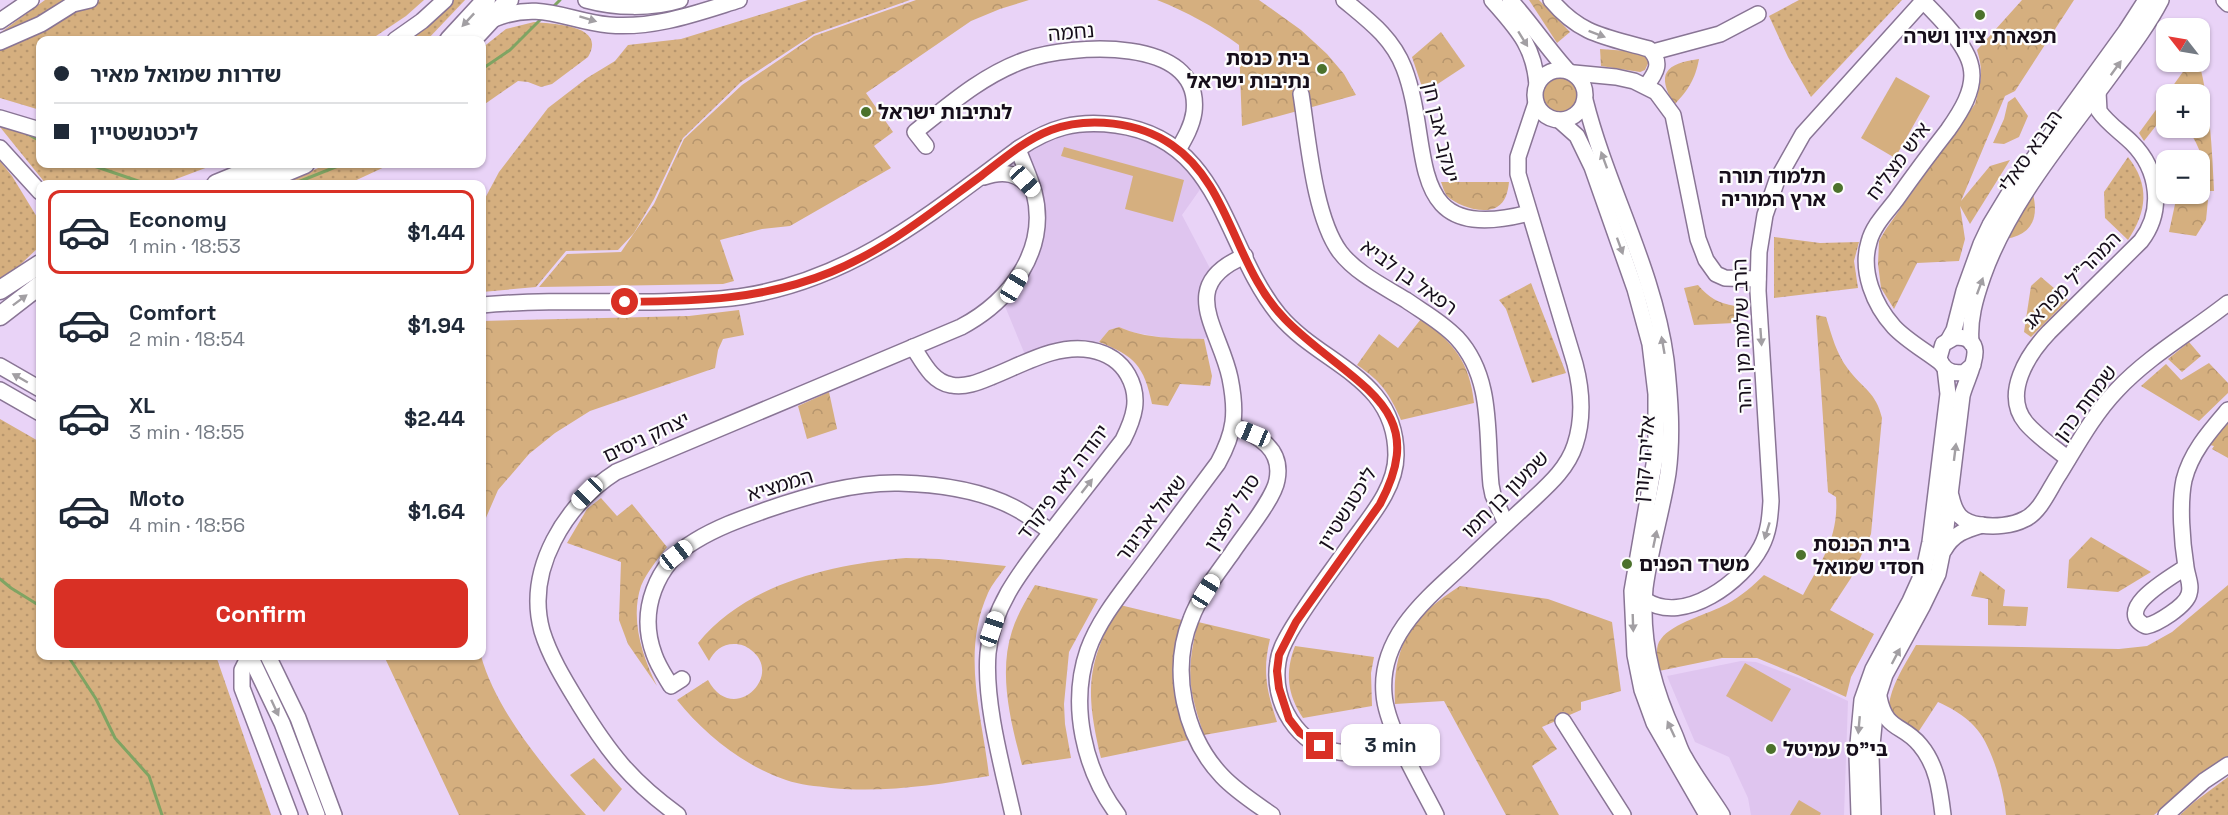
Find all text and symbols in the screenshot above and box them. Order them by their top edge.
marker: תפארת ציון ושרה [1973,8,1987,22]
one-way arrow [461,13,475,28]
one-way arrow [579,15,597,24]
street label: נחמה [1047,17,1095,47]
north arrow [2156,18,2210,72]
map controls [2156,18,2210,204]
place label: תפארת ציון ושרה [1903,23,2057,49]
one-way arrow [1589,30,1607,40]
one-way arrow [1517,31,1528,47]
place label: בית כנסת נתיבות ישראל [1187,45,1310,94]
text: שדרות שמואל מאיר [90,60,282,88]
one-way arrow [2110,61,2122,77]
marker: בית כנסת נתיבות ישראל [1315,62,1329,76]
street label: יעקב אבן חן [1417,79,1465,185]
button: + [2156,84,2210,138]
place label: לנתיבות ישראל [878,99,1012,125]
marker: לנתיבות ישראל [859,105,873,119]
street label: הבבא סאלי [1992,105,2068,197]
street label: איש מצליח [1860,117,1936,205]
text: ליכטנשטיין [90,118,198,146]
button: − [2156,150,2210,204]
one-way arrow [1598,151,1608,169]
car [1006,162,1044,200]
place label: תלמוד תורה ארץ המוריה [1719,163,1826,212]
marker: תלמוד תורה ארץ המוריה [1831,181,1845,195]
icon: car [57,205,111,259]
text: Economy [129,205,227,233]
text: $1.44 [407,218,465,246]
street label: המהר"ל מפראג [2018,226,2126,334]
text: 1 min · 18:53 [129,233,241,259]
street label: רפאל בן לביא [1356,233,1462,321]
one-way arrow [1616,237,1626,255]
street label: הרב שלמה מן ההר [1726,258,1758,414]
car [997,266,1031,306]
one-way arrow [1975,277,1985,295]
route start [611,288,638,315]
one-way arrow [12,294,27,306]
icon: car [57,298,111,352]
text: Comfort [129,298,217,326]
text: $1.94 [408,311,465,339]
text: 2 min · 18:54 [129,326,245,352]
one-way arrow [1756,328,1766,347]
one-way arrow [1659,336,1668,355]
street label: שמחת כהן [2048,360,2122,446]
one-way arrow [11,373,28,383]
icon: car [57,391,111,445]
text: XL [129,391,155,419]
text: $2.44 [404,404,465,432]
street label: יצחק ניסים [598,406,694,468]
street label: אליהו קורן [1627,414,1661,504]
text: 3 min · 18:55 [129,419,244,445]
street label: יהודה לאו פיקרד [1011,419,1115,545]
car [1233,419,1273,449]
one-way arrow [1951,442,1960,461]
street label: שמעון בן חמו [1456,445,1554,543]
street label: ליכטנשטיין [1312,462,1382,554]
street label: הממציא [744,463,816,507]
street label: שאול אביגור [1110,469,1192,567]
street label: סול ליפצין [1198,469,1266,555]
car [568,474,606,512]
one-way arrow [1081,478,1093,494]
icon: car [57,484,111,538]
text: Moto [129,484,185,512]
text: $1.64 [408,497,465,525]
text: 4 min · 18:56 [129,512,245,538]
one-way arrow [1762,522,1771,540]
one-way arrow [1651,529,1660,548]
place label: בית הכנסת חסדי שמואל [1813,531,1925,580]
car [656,537,696,573]
marker: בית הכנסת חסדי שמואל [1794,548,1808,562]
place label: משרד הפנים [1639,551,1749,577]
marker: משרד הפנים [1620,557,1634,571]
car [1189,571,1223,611]
button: Confirm [54,579,468,648]
car [978,609,1006,649]
one-way arrow [1628,614,1637,633]
one-way arrow [1891,647,1901,664]
one-way arrow [271,700,280,717]
one-way arrow [1854,716,1864,735]
one-way arrow [1667,720,1676,737]
callout: 3 min [1341,725,1440,767]
route end [1306,732,1333,759]
text: 3 min [1365,732,1416,758]
place label: בי"ס עמיטל [1783,736,1888,762]
marker: בי"ס עמיטל [1764,742,1778,756]

